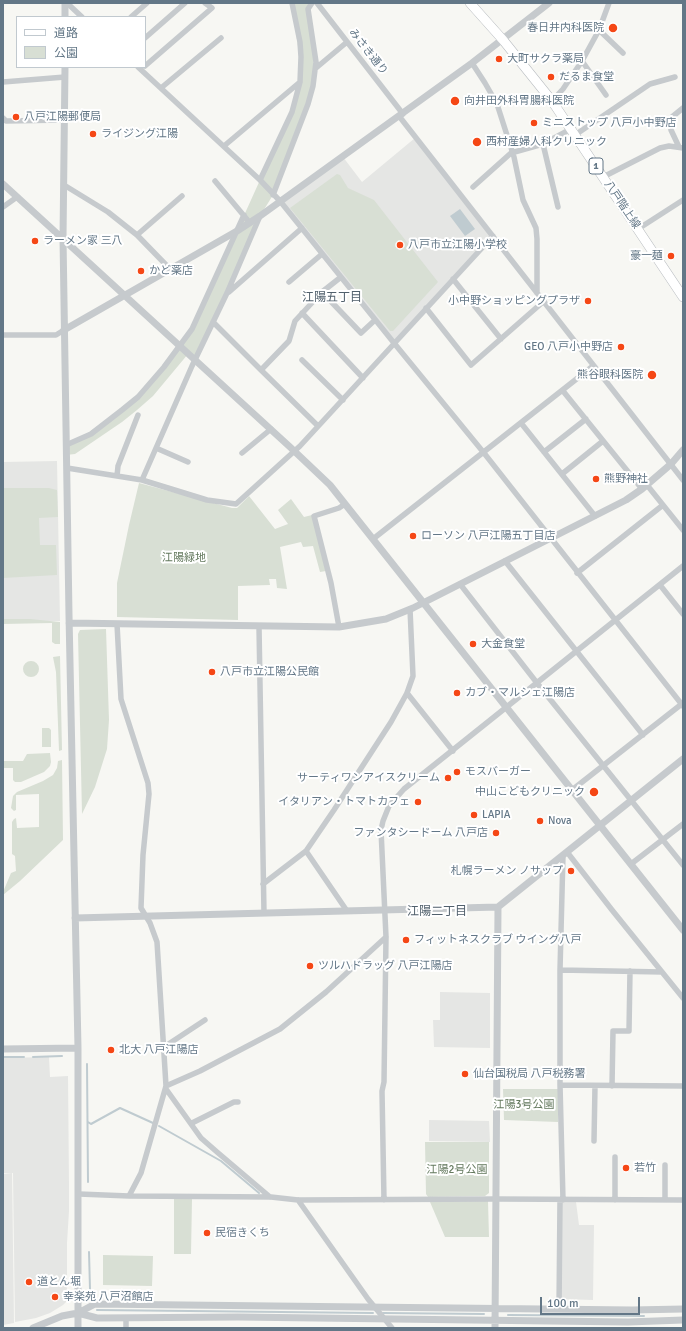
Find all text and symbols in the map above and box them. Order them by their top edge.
legend [16,16,146,68]
place label: 春日井内科医院 [527,21,604,35]
marker: 春日井内科医院 [607,22,619,34]
text: 道路 [54,26,78,41]
street label: みさき通り [346,26,390,78]
text: 公園 [54,46,78,61]
place label: 大町サクラ薬局 [507,52,584,66]
marker: 大町サクラ薬局 [494,54,504,64]
place label: だるま食堂 [559,70,614,84]
marker: だるま食堂 [546,72,556,82]
place label: 向井田外科胃腸科医院 [464,94,574,108]
marker: 向井田外科胃腸科医院 [449,95,461,107]
place label: 八戸江陽郵便局 [24,110,101,124]
marker: 八戸江陽郵便局 [11,112,21,122]
place label: ミニストップ 八戸小中野店 [542,116,676,130]
marker: ミニストップ 八戸小中野店 [529,118,539,128]
place label: ライジング江陽 [101,127,178,141]
marker: ライジング江陽 [88,129,98,139]
place label: 西村産婦人科クリニック [486,135,607,149]
marker: 西村産婦人科クリニック [471,136,483,148]
road number: 1 [589,158,603,174]
street label: 八戸階上線 [601,179,643,231]
place label: ラーメン家 三八 [43,234,122,248]
marker: ラーメン家 三八 [30,236,40,246]
place label: 八戸市立江陽小学校 [408,238,507,252]
marker: 八戸市立江陽小学校 [395,240,405,250]
place label: 豪一麺 [630,249,663,263]
marker: 豪一麺 [666,251,676,261]
place label: かど薬店 [149,264,193,278]
marker: かど薬店 [136,266,146,276]
district label: 江陽五丁目 [302,291,362,305]
place label: 小中野ショッピングプラザ [448,294,580,308]
marker: 小中野ショッピングプラザ [583,296,593,306]
place label: GEO 八戸小中野店 [524,340,613,354]
marker: GEO 八戸小中野店 [616,342,626,352]
place label: 熊谷眼科医院 [577,368,643,382]
marker: 熊谷眼科医院 [646,369,658,381]
place label: 熊野神社 [604,472,648,486]
marker: 熊野神社 [591,474,601,484]
place label: ローソン 八戸江陽五丁目店 [421,529,555,543]
marker: ローソン 八戸江陽五丁目店 [408,531,418,541]
park label: 江陽緑地 [162,551,206,565]
place label: 大金食堂 [481,637,525,651]
marker: 大金食堂 [468,639,478,649]
place label: 八戸市立江陽公民館 [220,665,319,679]
marker: 八戸市立江陽公民館 [207,667,217,677]
place label: カブ・マルシェ江陽店 [465,686,575,700]
marker: カブ・マルシェ江陽店 [452,688,462,698]
place label: モスバーガー [465,765,531,779]
marker: モスバーガー [452,767,462,777]
place label: サーティワンアイスクリーム [297,771,440,785]
marker: サーティワンアイスクリーム [443,773,453,783]
place label: 中山こどもクリニック [475,785,585,799]
marker: 中山こどもクリニック [588,786,600,798]
place label: イタリアン・トマトカフェ [278,795,410,809]
marker: イタリアン・トマトカフェ [413,797,423,807]
place label: LAPIA [482,808,511,822]
marker: LAPIA [469,810,479,820]
place label: Nova [548,814,572,828]
marker: Nova [535,816,545,826]
place label: ファンタシードーム 八戸店 [354,826,488,840]
marker: ファンタシードーム 八戸店 [491,828,501,838]
place label: 札幌ラーメン ノサップ [451,864,563,878]
marker: 札幌ラーメン ノサップ [566,866,576,876]
district label: 江陽二丁目 [407,905,467,919]
place label: フィットネスクラブ ウイング八戸 [414,933,581,947]
marker: フィットネスクラブ ウイング八戸 [401,935,411,945]
place label: ツルハドラッグ 八戸江陽店 [318,959,452,973]
marker: ツルハドラッグ 八戸江陽店 [305,961,315,971]
place label: 北大 八戸江陽店 [119,1043,198,1057]
marker: 北大 八戸江陽店 [106,1045,116,1055]
place label: 仙台国税局 八戸税務署 [473,1067,585,1081]
marker: 仙台国税局 八戸税務署 [460,1069,470,1079]
park label: 江陽3号公園 [494,1098,554,1112]
place label: 若竹 [634,1161,656,1175]
park label: 江陽2号公園 [427,1163,487,1177]
marker: 若竹 [621,1163,631,1173]
place label: 民宿きくち [215,1226,270,1240]
marker: 民宿きくち [202,1228,212,1238]
place label: 道とん堀 [37,1275,81,1289]
marker: 道とん堀 [24,1277,34,1287]
scale bar [542,1289,642,1315]
place label: 幸楽苑 八戸沼館店 [63,1290,153,1304]
marker: 幸楽苑 八戸沼館店 [50,1292,60,1302]
text: 100 m [547,1296,579,1311]

